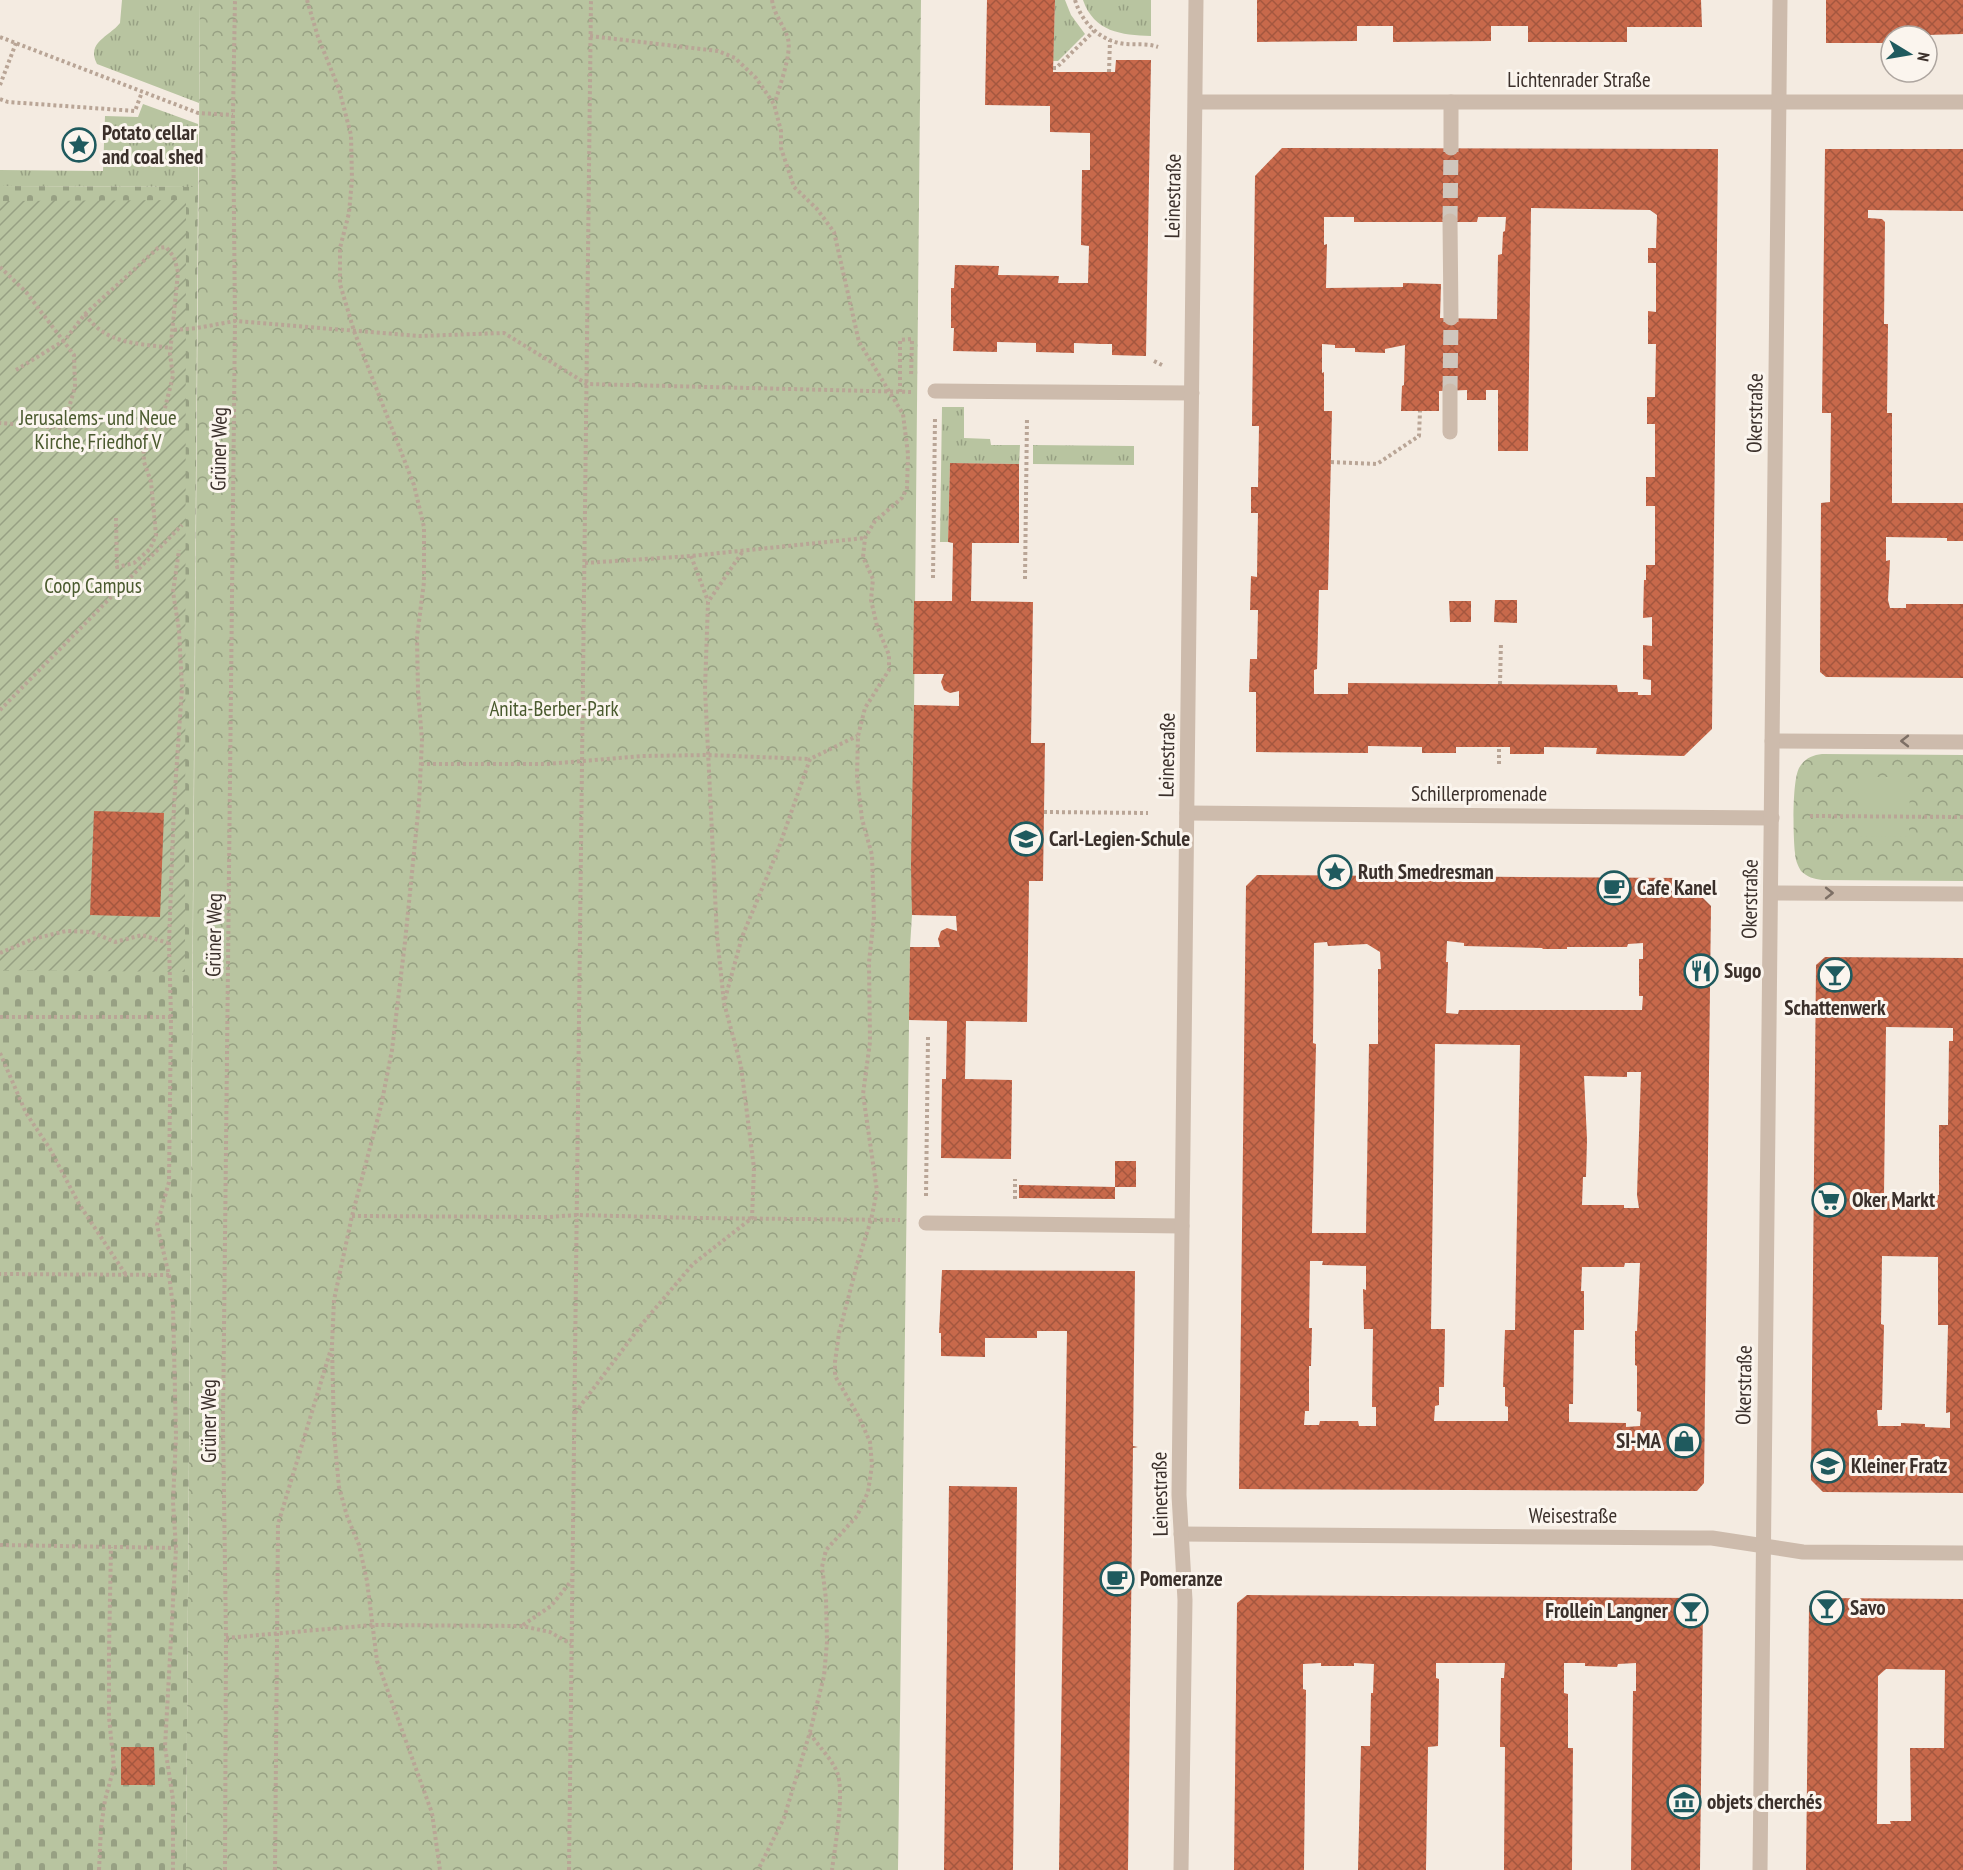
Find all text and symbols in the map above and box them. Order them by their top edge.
north arrow [1879,24,1939,84]
text: N [1913,51,1934,63]
street label: Lichtenrader Straße [1507,66,1651,93]
place label: Potato cellar and coal shed [102,119,203,170]
place icon: Potato cellar and coal shed [61,127,97,163]
street label: Leinestraße [1158,153,1187,239]
street label: Okerstraße [1740,373,1769,453]
park label: Jerusalems- und Neue Kirche, Friedhof V [18,404,177,455]
street label: Grüner Weg [204,407,233,491]
park label: Coop Campus [44,572,142,599]
park label: Anita-Berber-Park [489,695,619,722]
street label: Leinestraße [1152,712,1181,798]
one-way arrow [1900,735,1909,748]
street label: Schillerpromenade [1411,780,1547,807]
school or university icon: Carl-Legien-Schule [1008,821,1044,857]
place label: Carl-Legien-Schule [1049,825,1190,852]
place icon: Ruth Smedresman [1317,854,1353,890]
place label: Ruth Smedresman [1358,858,1494,885]
street label: Okerstraße [1735,859,1764,939]
cafe icon: Cafe Kanel [1596,870,1632,906]
place label: Cafe Kanel [1637,874,1718,901]
one-way arrow [1825,887,1834,899]
street label: Grüner Weg [199,893,228,977]
restaurant icon: Sugo [1683,953,1719,989]
place label: Sugo [1724,957,1761,984]
bar icon: Schattenwerk [1817,957,1853,993]
place label: Schattenwerk [1784,994,1886,1021]
supermarket icon: Oker Markt [1811,1182,1847,1218]
place label: Oker Markt [1852,1186,1935,1213]
street label: Okerstraße [1729,1345,1758,1425]
street label: Grüner Weg [195,1379,222,1463]
shop icon: SI-MA [1666,1423,1702,1459]
place label: SI-MA [1616,1427,1661,1454]
school or university icon: Kleiner Fratz [1810,1448,1846,1484]
street label: Leinestraße [1145,1451,1174,1537]
place label: Kleiner Fratz [1851,1452,1947,1479]
street label: Weisestraße [1529,1502,1617,1529]
cafe icon: Pomeranze [1099,1561,1135,1597]
place label: Pomeranze [1140,1565,1223,1592]
bar icon: Savo [1809,1590,1845,1626]
bar icon: Frollein Langner [1673,1593,1709,1629]
place label: Savo [1850,1594,1886,1621]
place label: Frollein Langner [1545,1597,1669,1624]
museum icon: objets cherchés [1666,1784,1702,1820]
place label: objets cherchés [1707,1788,1822,1815]

